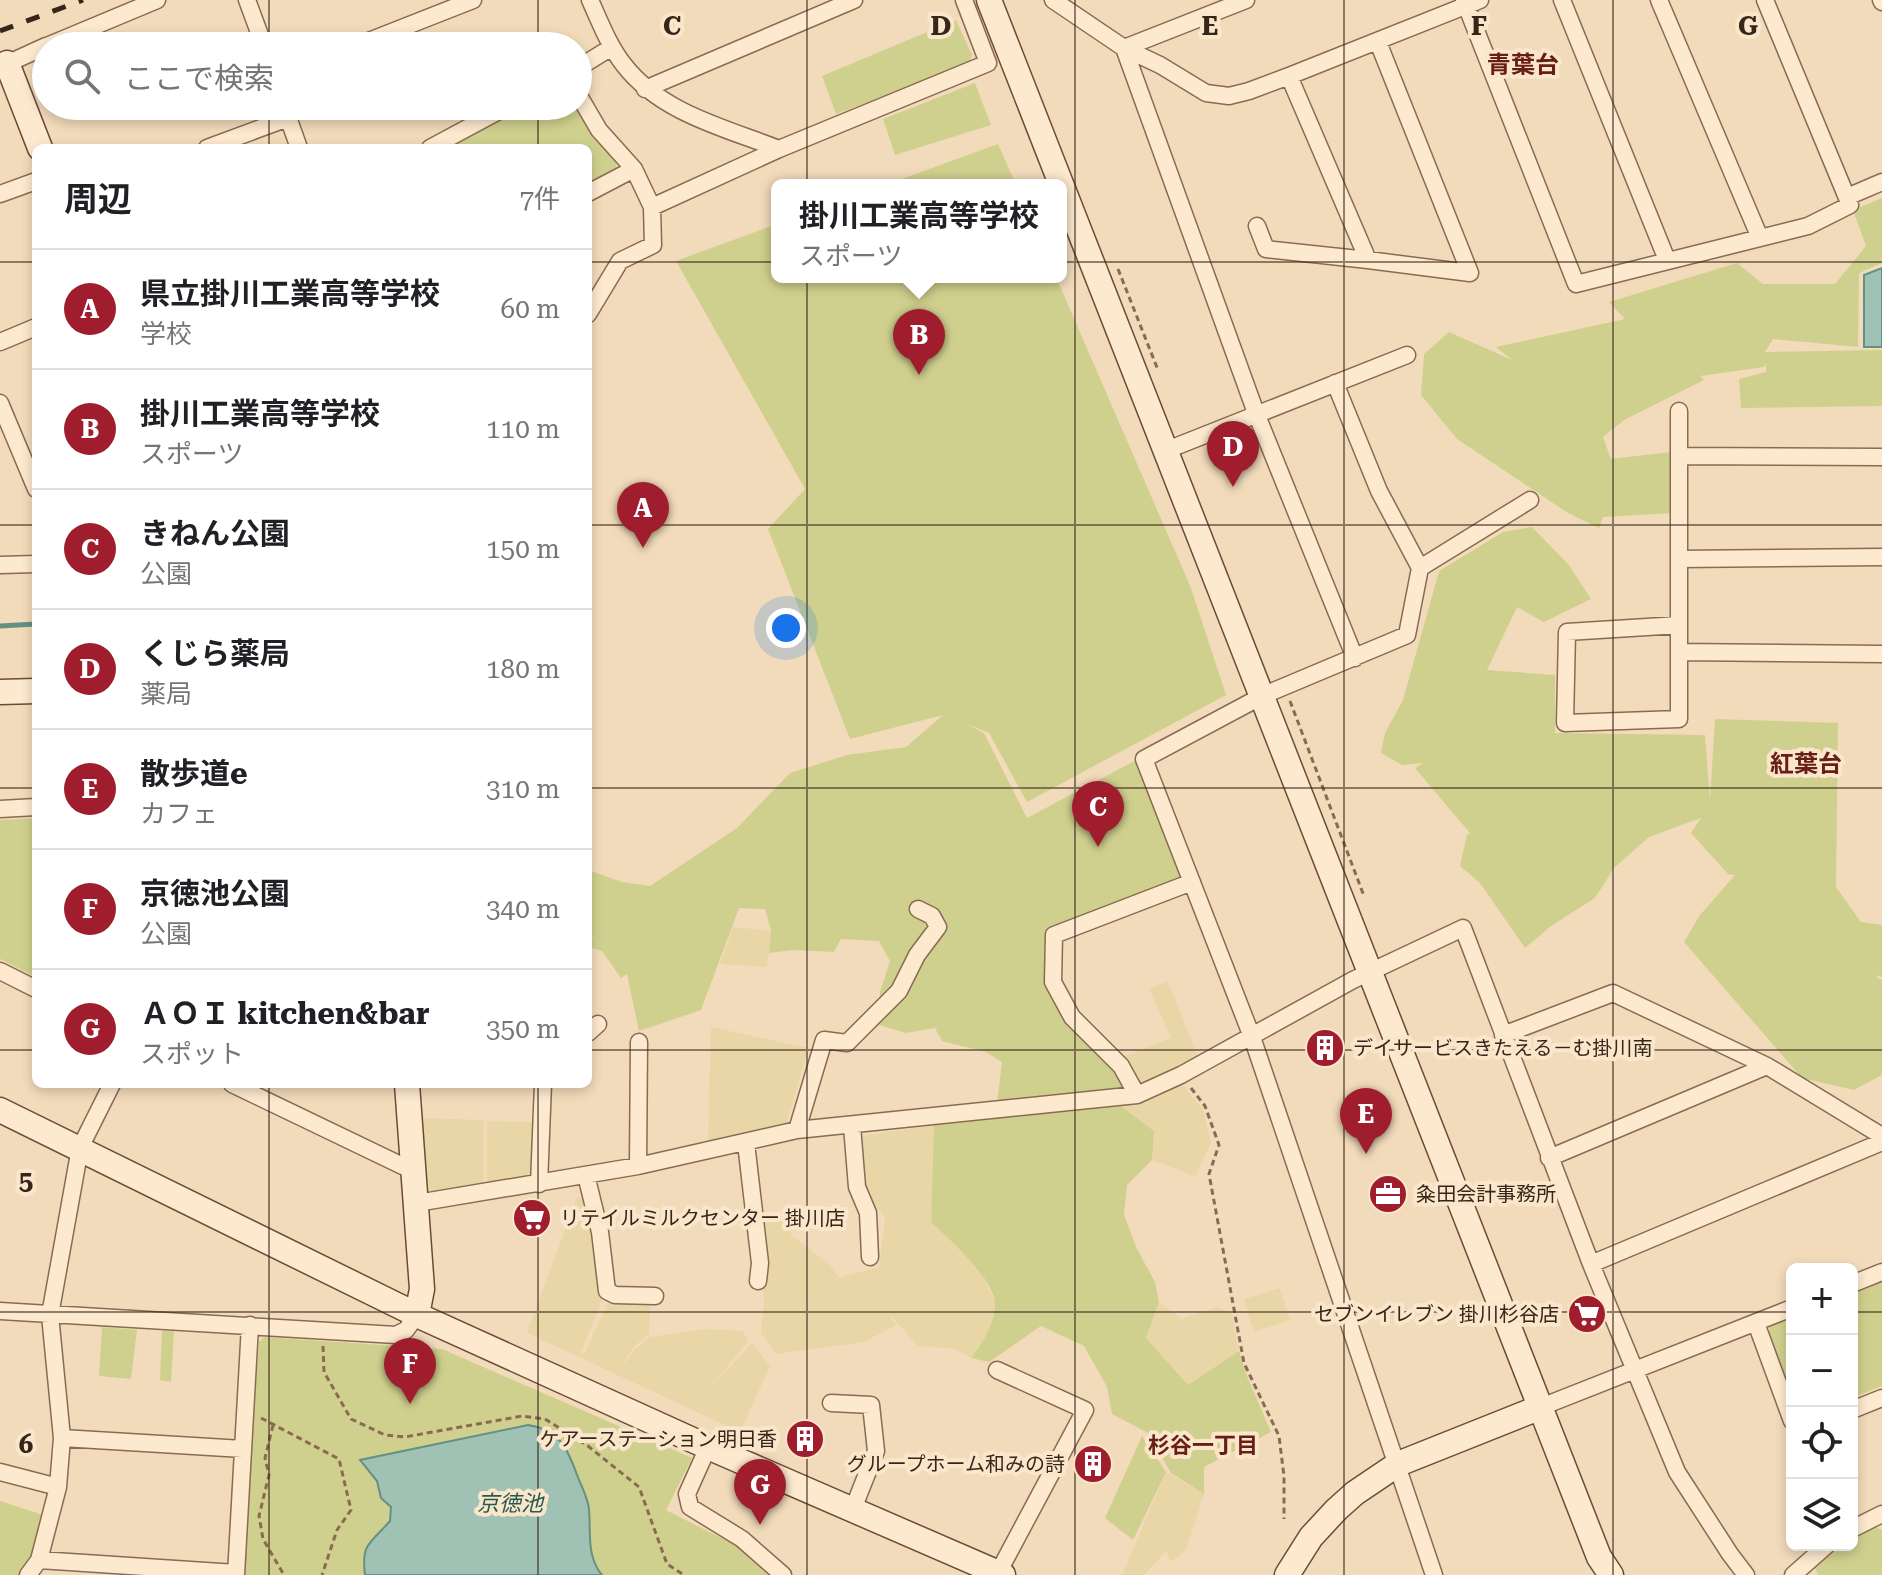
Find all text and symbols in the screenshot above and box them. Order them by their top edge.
text: C [663,11,681,41]
text: D [931,11,951,41]
text: E [1202,11,1218,41]
text: F [1471,11,1487,41]
text: G [1738,11,1758,41]
search box [32,32,592,120]
district label: 青葉台 [1487,51,1559,79]
icon: search [60,54,104,98]
text: ここで検索 [124,61,274,96]
text: 周辺 [64,179,132,219]
popup [771,179,1067,283]
text: 7件 [519,184,560,214]
text: 掛川工業高等学校 [799,198,1039,233]
text: スポーツ [799,241,902,271]
text: 県立掛川工業高等学校 [140,276,440,311]
text: A [81,294,99,324]
text: 60 m [501,294,560,324]
pin: B [893,309,945,375]
text: 学校 [140,319,192,349]
text: 掛川工業高等学校 [140,396,380,431]
text: B [81,414,99,444]
text: 110 m [486,414,560,444]
pin: D [1207,421,1259,487]
text: スポーツ [140,439,243,469]
pin: A [617,482,669,548]
text: きねん公園 [140,516,290,551]
text: C [81,534,99,564]
text: 150 m [486,534,560,564]
text: 公園 [140,559,192,589]
your location [766,608,806,648]
text: くじら薬局 [140,636,290,671]
text: D [80,654,100,684]
text: 180 m [486,654,560,684]
text: 薬局 [140,679,192,709]
district label: 紅葉台 [1770,750,1842,778]
text: 散歩道e [140,756,248,791]
text: E [82,774,98,804]
text: 310 m [486,774,560,804]
pin: C [1072,781,1124,847]
text: カフェ [140,799,218,829]
text: 京徳池公園 [140,876,290,911]
text: F [82,894,98,924]
text: 340 m [486,894,560,924]
text: 公園 [140,919,192,949]
text: ＡＯＩ kitchen&bar [140,996,430,1031]
text: G [80,1014,100,1044]
text: 350 m [486,1014,560,1044]
building icon: デイサービスきたえる－む掛川南 [1304,1027,1346,1069]
place label: デイサービスきたえる－む掛川南 [1353,1036,1652,1060]
text: スポット [140,1039,244,1069]
pin: E [1340,1088,1392,1154]
text: 5 [19,1166,33,1196]
office icon: 粂田会計事務所 [1367,1173,1409,1215]
place label: 粂田会計事務所 [1416,1182,1556,1206]
supermarket icon: リテイルミルクセンター 掛川店 [511,1197,553,1239]
place label: リテイルミルクセンター 掛川店 [560,1206,845,1230]
map controls [1786,1263,1858,1551]
button: + [1786,1263,1858,1335]
supermarket icon: セブンイレブン 掛川杉谷店 [1566,1293,1608,1335]
place label: セブンイレブン 掛川杉谷店 [1314,1302,1559,1326]
button: − [1786,1335,1858,1407]
pin: F [384,1338,436,1404]
button: locate [1786,1407,1858,1479]
building icon: ケアーステーション明日香 [784,1418,826,1460]
place label: ケアーステーション明日香 [540,1427,777,1451]
text: 6 [19,1429,33,1459]
district label: 杉谷一丁目 [1148,1433,1258,1458]
building icon: グループホーム和みの詩 [1072,1443,1114,1485]
place label: グループホーム和みの詩 [847,1452,1065,1476]
pin: G [734,1459,786,1525]
button: layers [1786,1479,1858,1551]
water label: 京徳池 [477,1491,545,1516]

